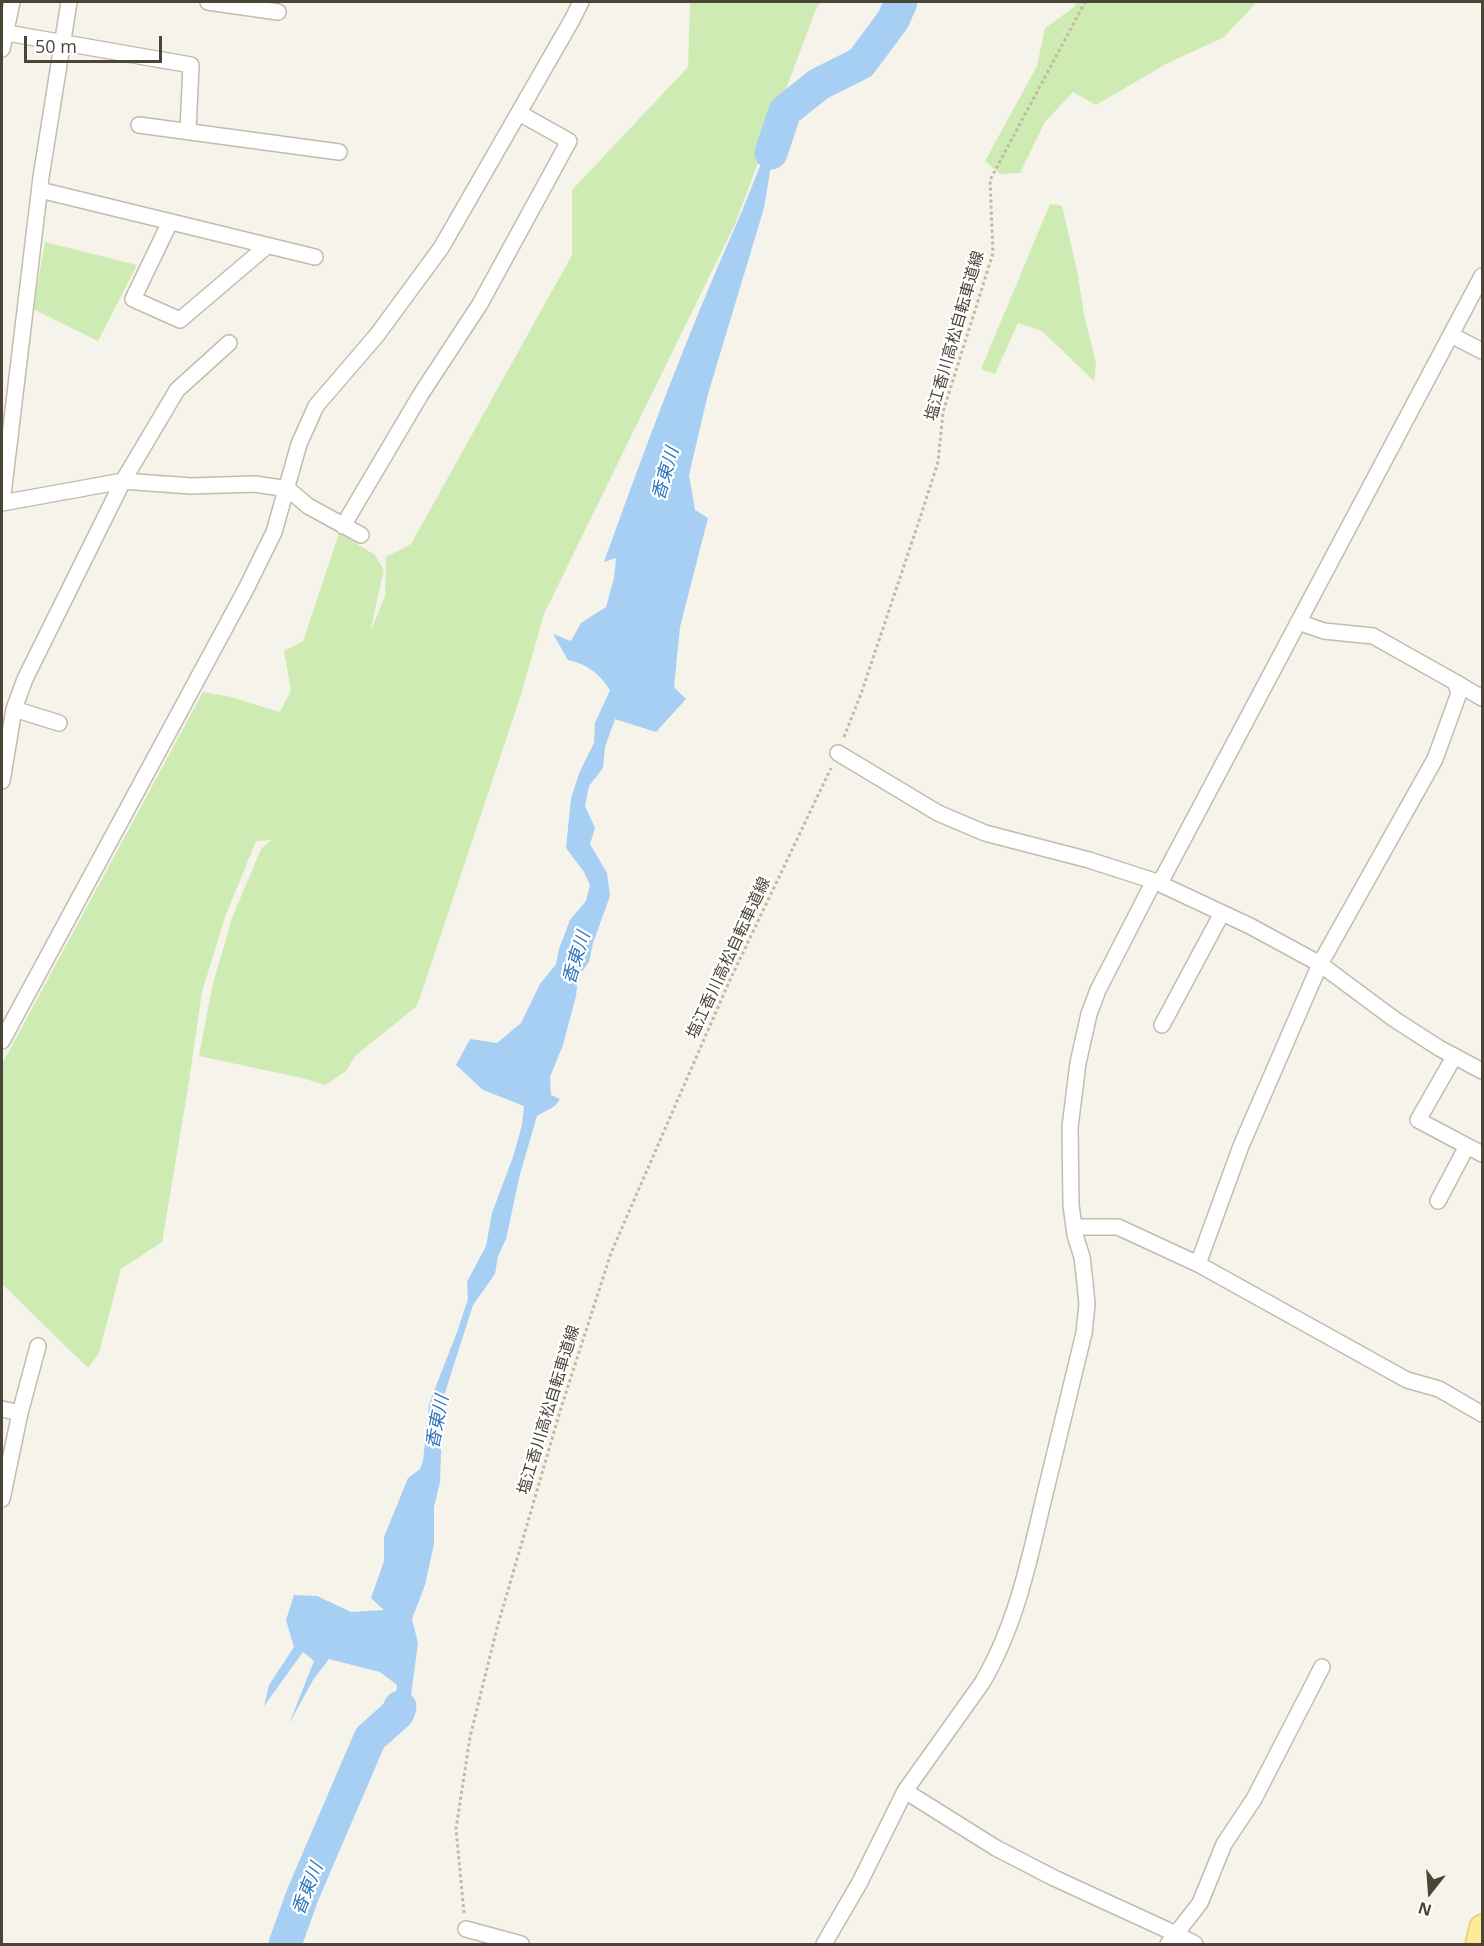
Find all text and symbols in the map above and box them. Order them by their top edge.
scale bar [27,24,165,62]
text: 50 m [35,34,77,58]
street label: 塩江香川高松自転車道線 [922,249,988,423]
water label: 香東川 [648,445,684,503]
street label: 塩江香川高松自転車道線 [683,874,775,1042]
water label: 香東川 [559,929,595,987]
street label: 塩江香川高松自転車道線 [514,1323,584,1497]
water label: 香東川 [422,1393,454,1451]
water label: 香東川 [288,1860,328,1918]
north arrow [1400,1862,1460,1922]
text: N [1415,1897,1434,1922]

